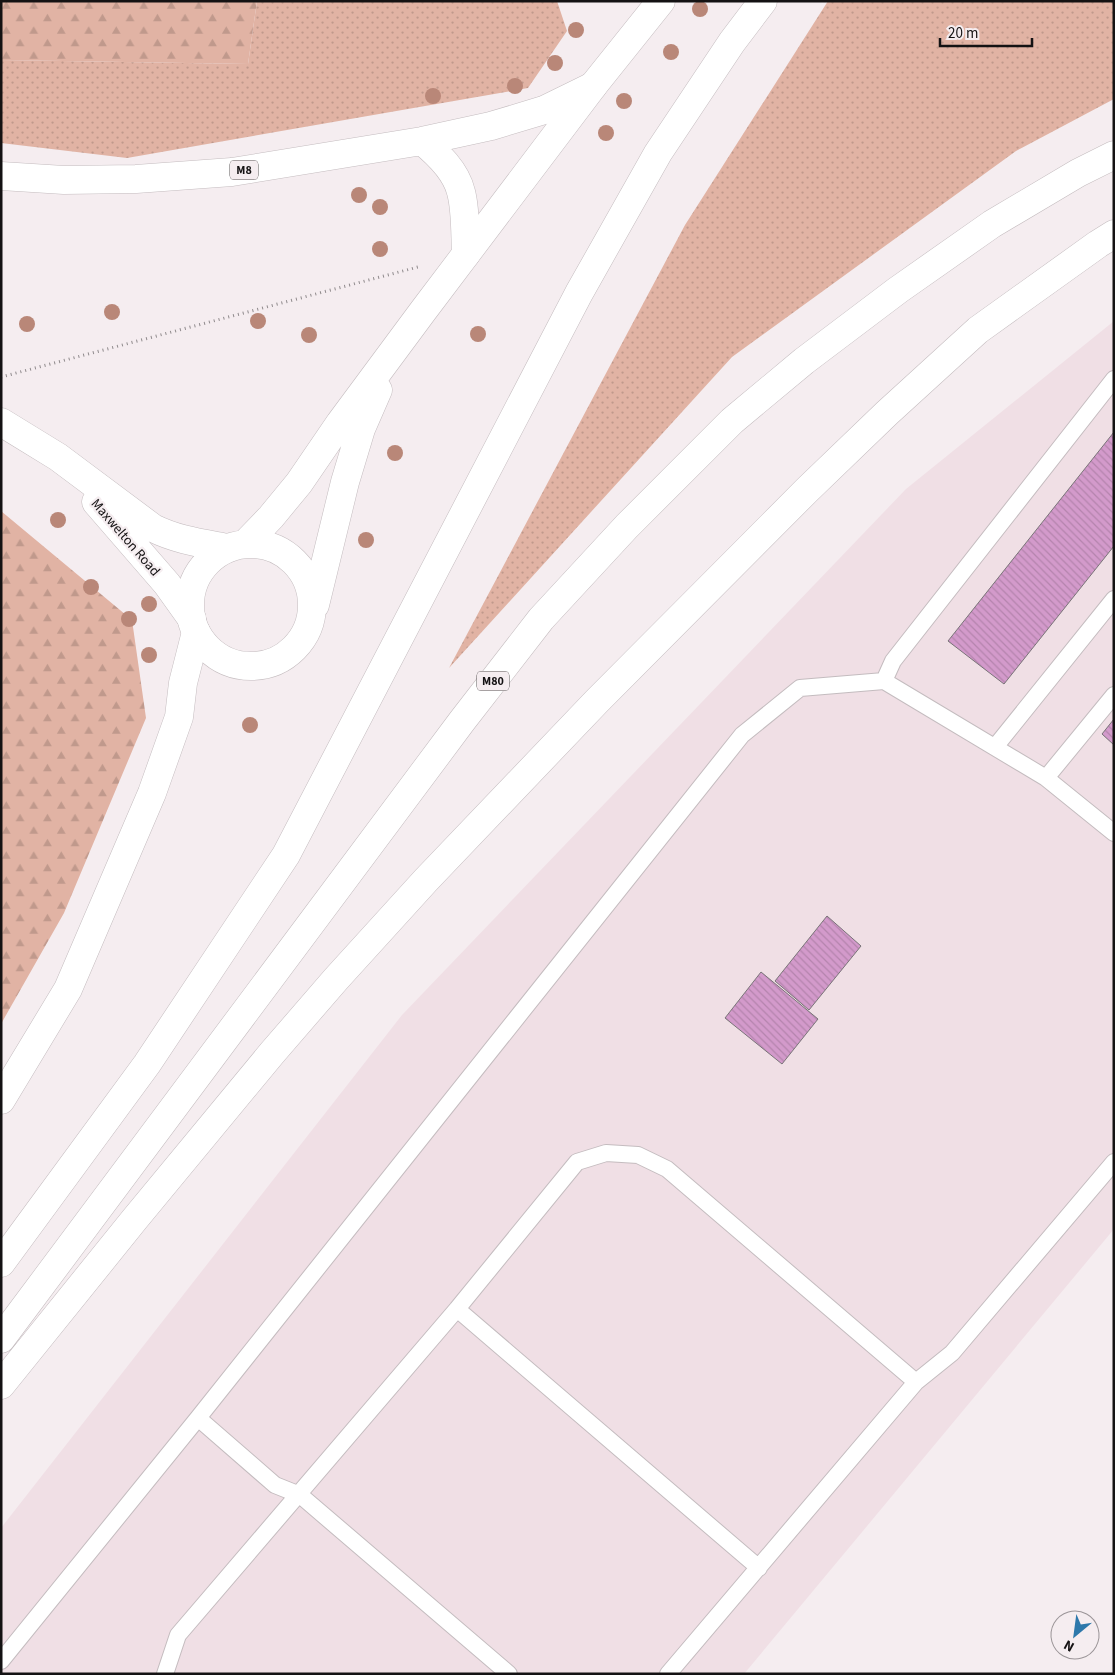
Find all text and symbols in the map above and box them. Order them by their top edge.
scale bar [940,15,1032,47]
text: 20 m [948,23,978,44]
road number: M8 [230,160,258,180]
street label: Maxwelton Road [86,495,164,581]
road number: M80 [477,671,509,690]
north arrow [1050,1610,1100,1660]
text: N [1060,1634,1078,1656]

